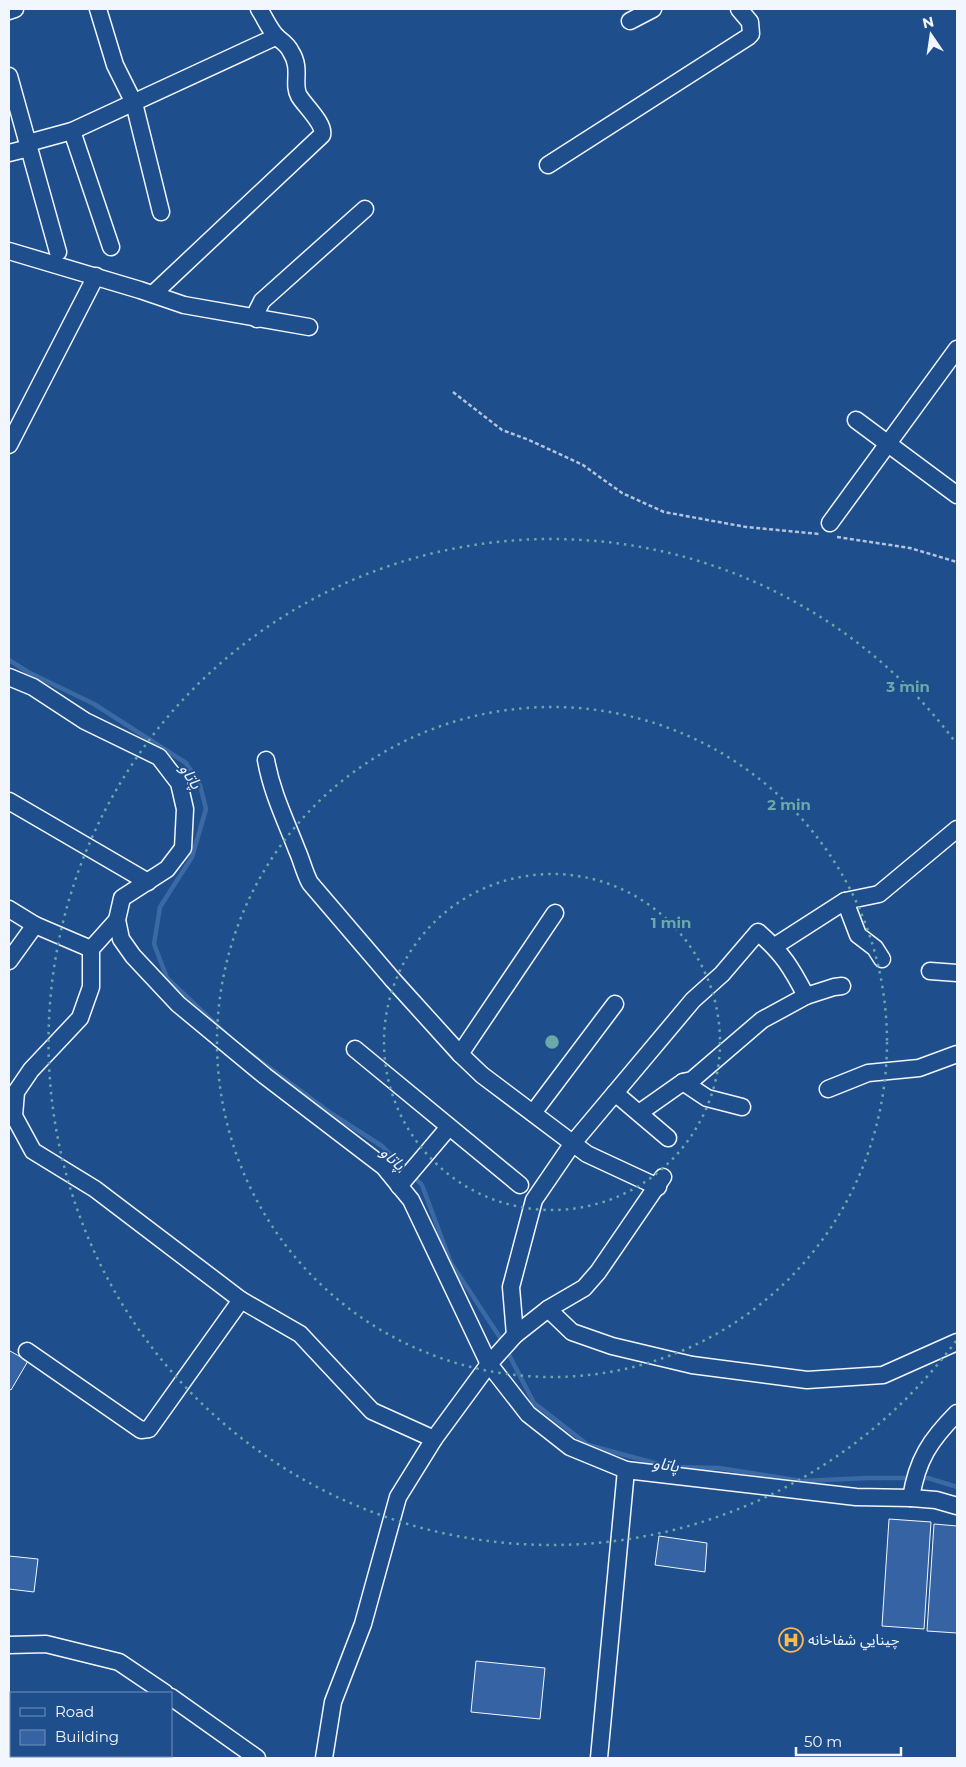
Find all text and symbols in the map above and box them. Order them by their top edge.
north arrow [906,10,956,60]
text: N [921,12,936,32]
text: 3 min [885,677,930,696]
water label: پاتاو [175,760,206,793]
text: 2 min [767,795,811,814]
text: 1 min [651,913,691,932]
centre of rings [543,1033,561,1051]
water label: پاتاو [376,1143,409,1175]
water label: پاتاو [651,1453,680,1477]
hospital icon: چينايي شفاخانه [778,1627,804,1653]
place label: چينايي شفاخانه [808,1630,900,1651]
legend [10,1692,172,1757]
text: Road [55,1702,94,1721]
scale bar [796,1724,901,1756]
text: Building [55,1727,119,1746]
text: 50 m [804,1732,842,1751]

